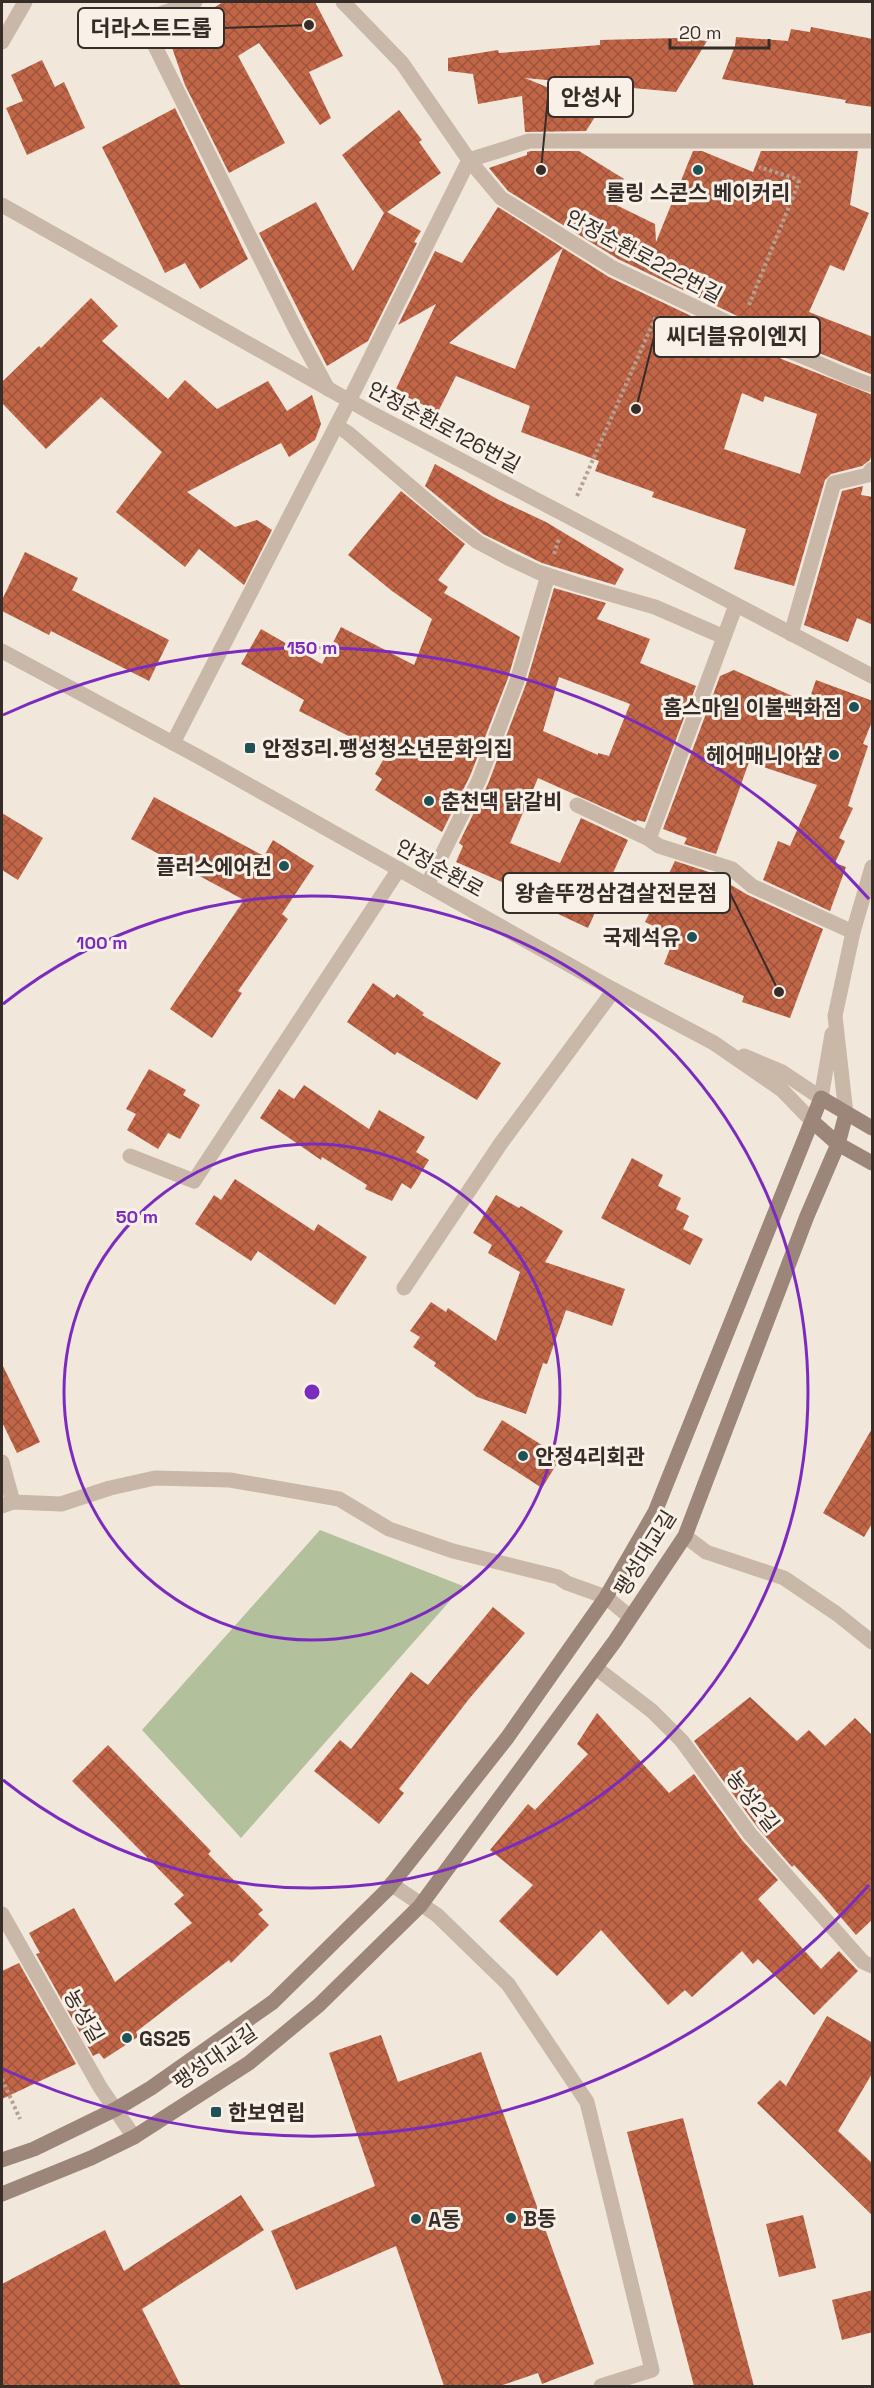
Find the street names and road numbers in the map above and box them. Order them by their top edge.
street label: 안정순환로222번길 [561,203,727,309]
street label: 안정순환로126번길 [363,375,525,479]
street label: 안정순환로 [391,833,489,903]
street label: 팽성대교길 [608,1505,682,1601]
street label: 농성2길 [721,1765,785,1837]
street label: 농성길 [58,1984,110,2048]
street label: 팽성대교길 [168,2018,262,2096]

